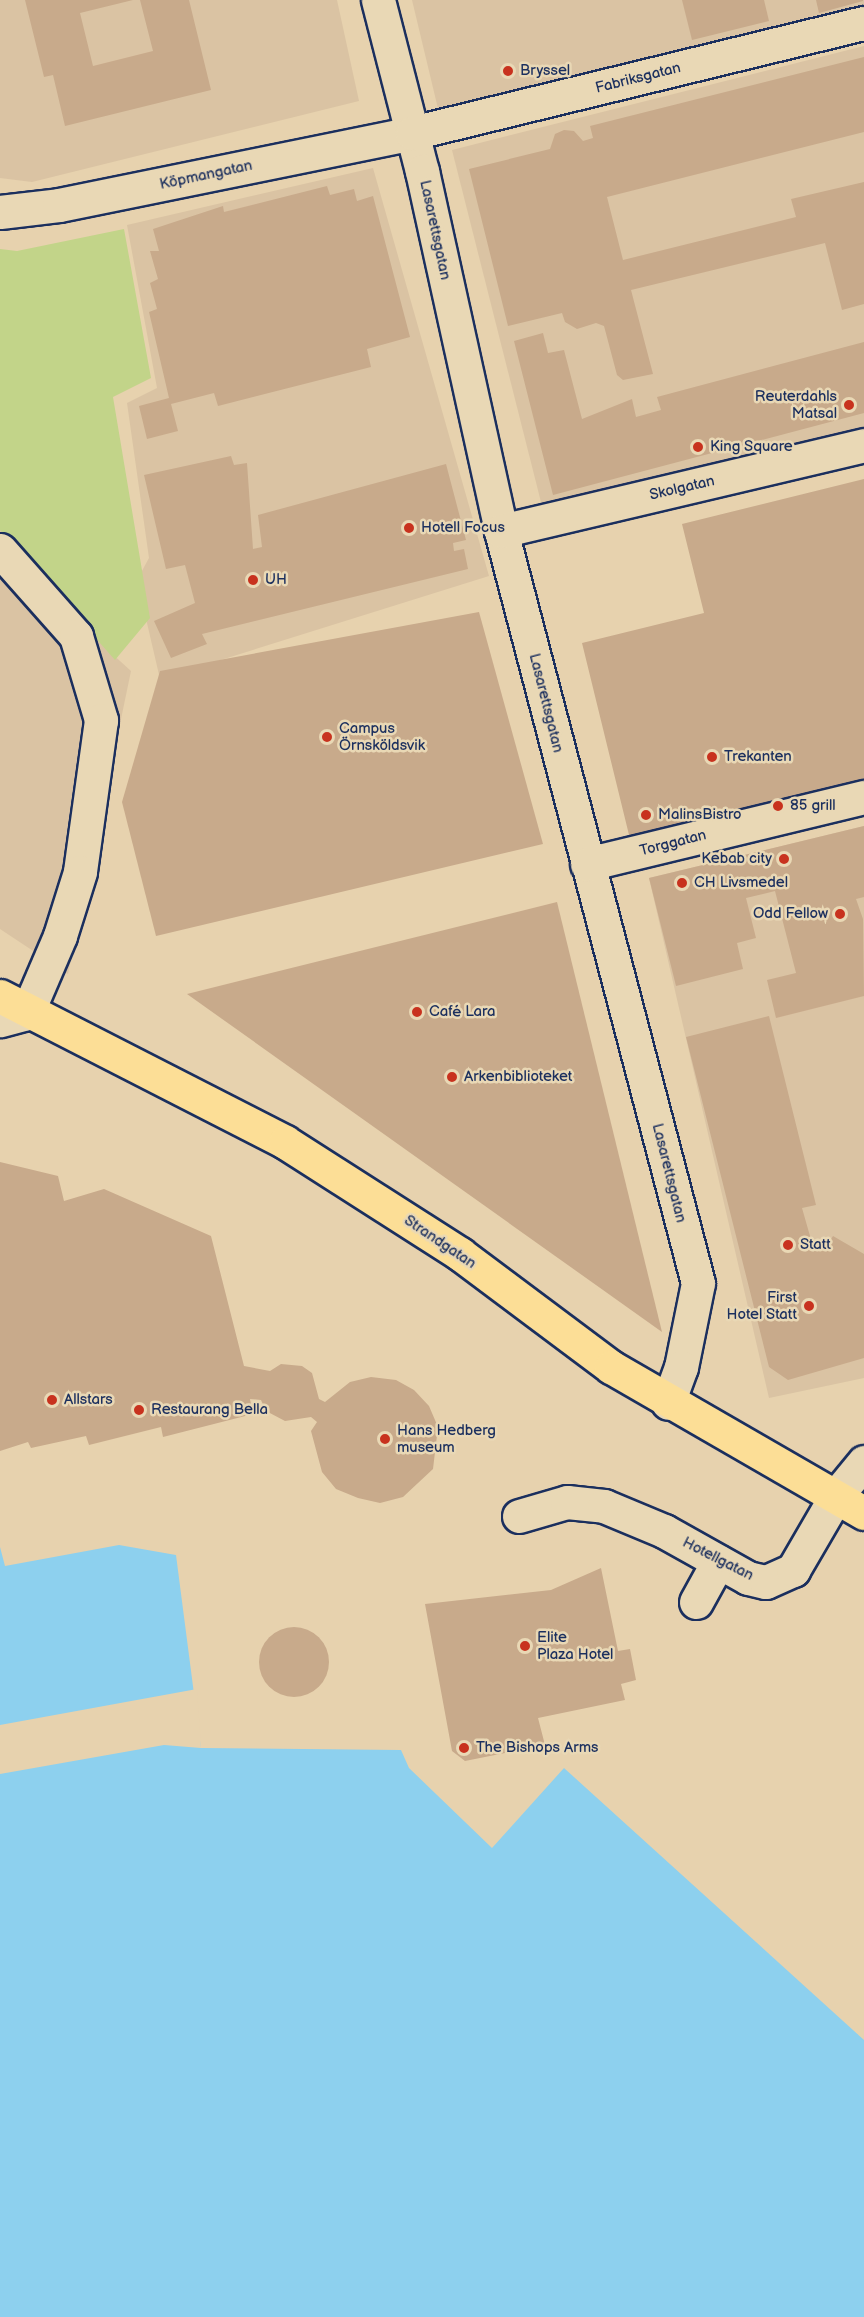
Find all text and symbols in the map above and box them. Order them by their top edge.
street label: Fabriksgatan [593,59,683,97]
place label: Bryssel [520,62,570,80]
marker: Bryssel [501,64,515,78]
street label: Köpmangatan [158,156,254,194]
street label: Lasarettsgatan [416,179,454,281]
place label: Reuterdahls Matsal [755,387,837,422]
marker: Reuterdahls Matsal [842,398,856,412]
place label: King Square [710,438,793,456]
marker: King Square [691,440,705,454]
street label: Skolgatan [648,472,716,504]
place label: Hotell Focus [421,519,505,537]
marker: Hotell Focus [402,521,416,535]
place label: UH [265,571,287,589]
marker: UH [246,573,260,587]
street label: Lasarettsgatan [525,652,567,754]
place label: Campus Örnsköldsvik [339,719,425,754]
marker: Campus Örnsköldsvik [320,730,334,744]
place label: Trekanten [724,748,792,766]
marker: Trekanten [705,750,719,764]
place label: 85 grill [790,797,836,815]
marker: 85 grill [771,799,785,813]
place label: MalinsBistro [658,806,742,824]
marker: MalinsBistro [639,808,653,822]
street label: Torggatan [638,826,708,860]
place label: Kebab city [701,850,772,868]
marker: Kebab city [777,852,791,866]
place label: CH Livsmedel [694,874,788,892]
marker: CH Livsmedel [675,876,689,890]
place label: Odd Fellow [753,905,828,923]
marker: Odd Fellow [833,907,847,921]
place label: Café Lara [429,1003,496,1021]
marker: Café Lara [410,1005,424,1019]
place label: Arkenbiblioteket [464,1068,572,1086]
marker: Arkenbiblioteket [445,1070,459,1084]
street label: Lasarettsgatan [648,1122,690,1224]
street label: Strandgatan [401,1211,479,1273]
place label: Statt [800,1236,831,1254]
marker: Statt [781,1238,795,1252]
place label: First Hotel Statt [726,1288,797,1323]
marker: First Hotel Statt [802,1299,816,1313]
place label: Allstars [64,1391,113,1409]
marker: Allstars [45,1393,59,1407]
place label: Restaurang Bella [151,1401,268,1419]
marker: Restaurang Bella [132,1403,146,1417]
place label: Hans Hedberg museum [397,1421,496,1456]
marker: Hans Hedberg museum [378,1432,392,1446]
street label: Hotellgatan [680,1533,756,1585]
place label: Elite Plaza Hotel [537,1628,613,1663]
marker: Elite Plaza Hotel [518,1639,532,1653]
place label: The Bishops Arms [476,1739,598,1757]
marker: The Bishops Arms [457,1741,471,1755]

